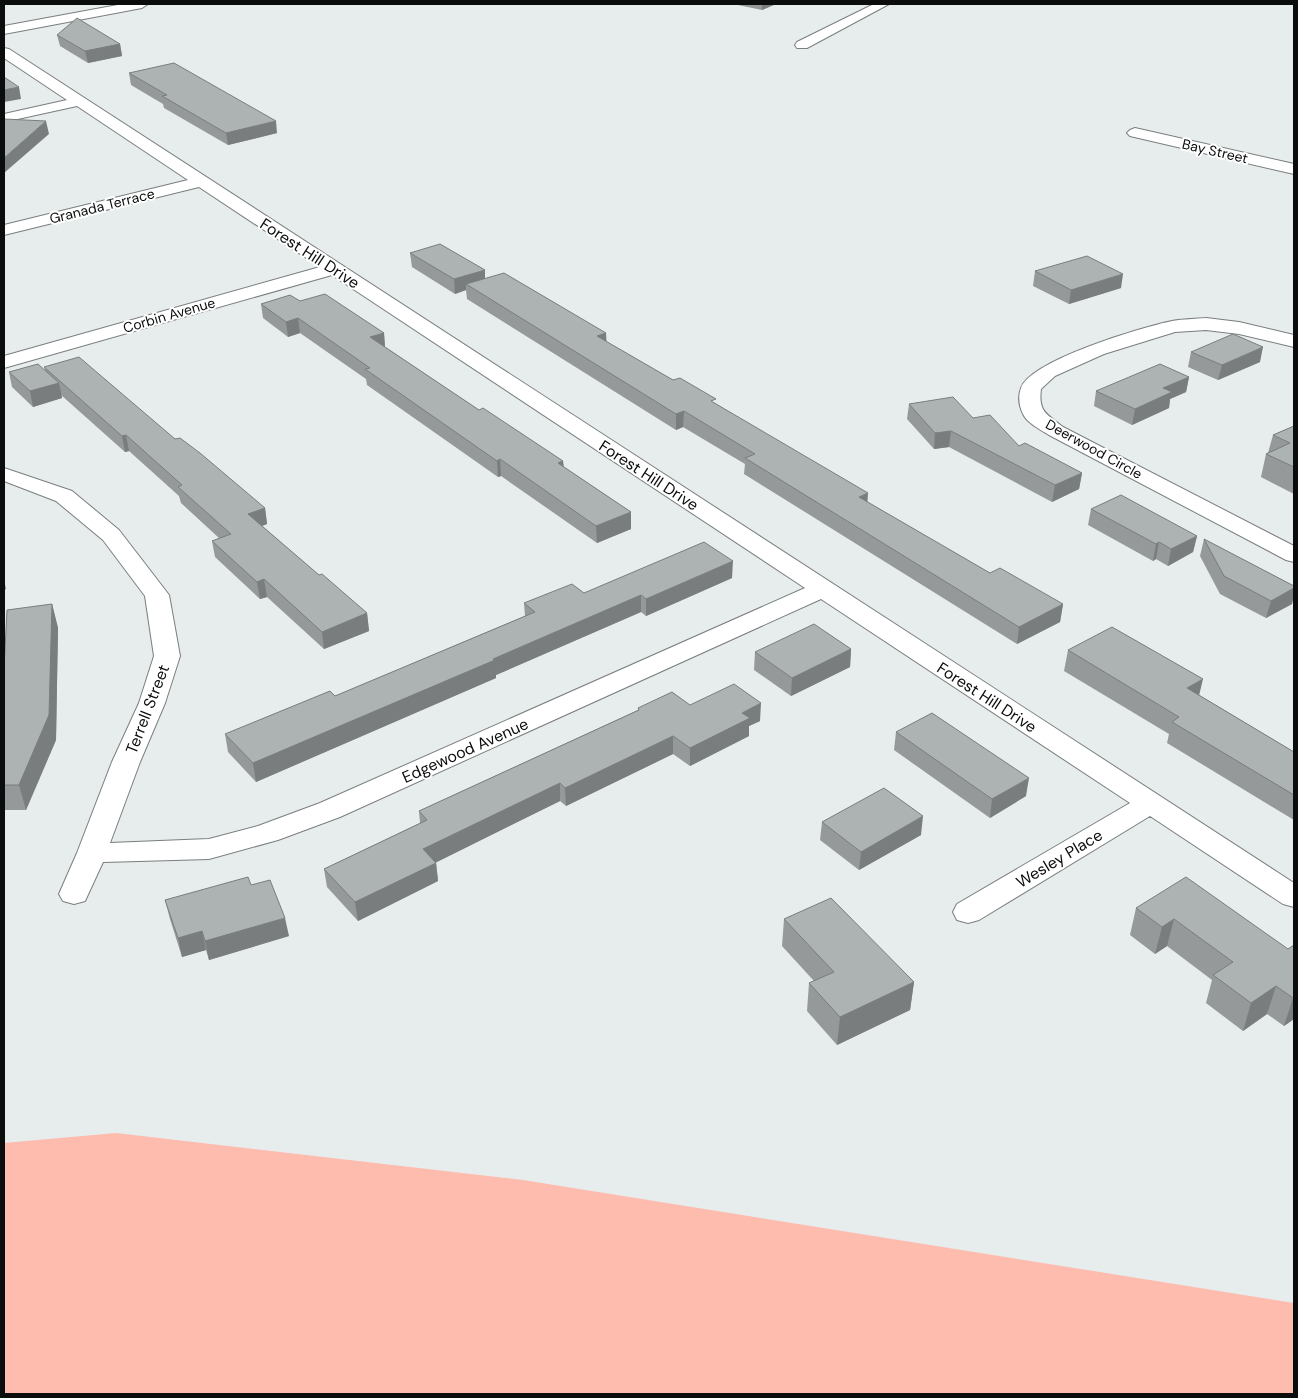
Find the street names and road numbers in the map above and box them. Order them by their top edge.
street label: Bay Street [1180,135,1250,167]
street label: Granada Terrace [48,184,156,228]
street label: Forest Hill Drive [256,213,364,293]
street label: Corbin Avenue [121,293,217,337]
street label: Deerwood Circle [1043,415,1145,483]
street label: Forest Hill Drive [595,435,703,515]
street label: Forest Hill Drive [933,657,1041,737]
street label: Terrell Street [121,662,174,757]
street label: Edgewood Avenue [399,713,532,788]
street label: Wesley Place [1012,824,1106,892]

